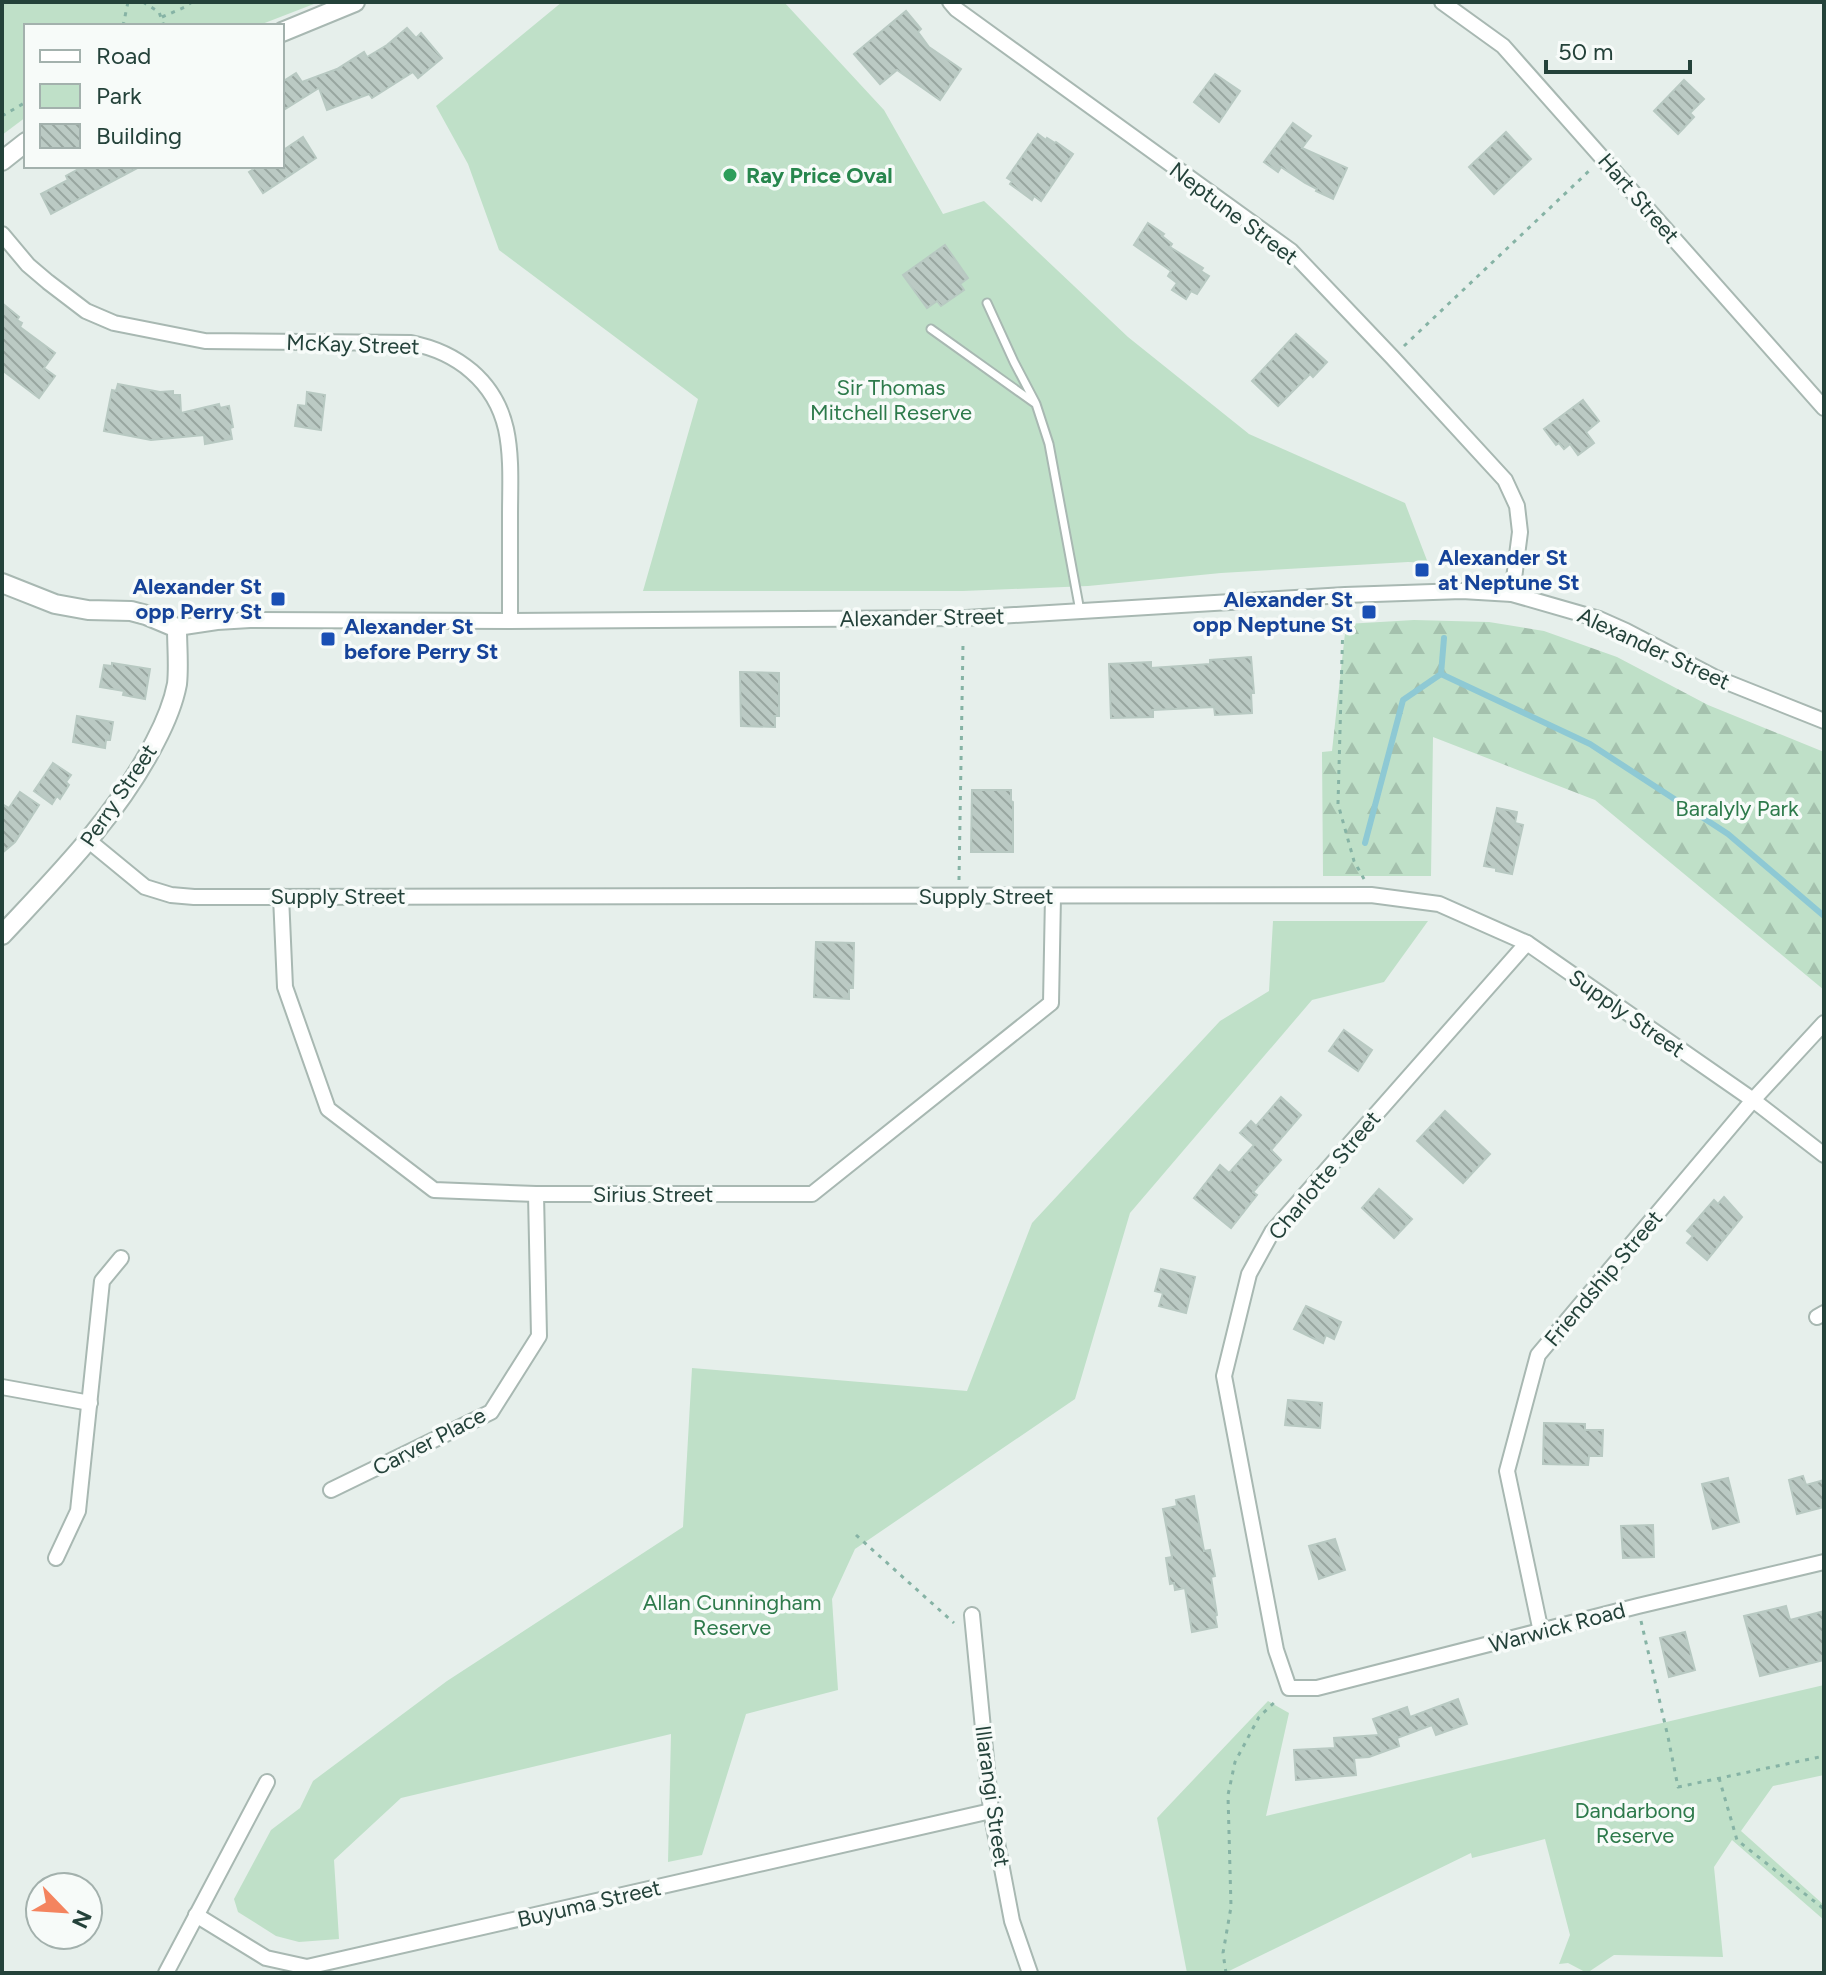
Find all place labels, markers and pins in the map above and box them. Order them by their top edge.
place label: Ray Price Oval [746,162,893,189]
marker: Ray Price Oval [721,166,739,184]
place label: Alexander St at Neptune St [1438,544,1580,596]
marker: Alexander St at Neptune St [1413,561,1431,579]
place label: Alexander St opp Perry St [132,573,262,625]
place label: Alexander St opp Neptune St [1193,586,1353,638]
marker: Alexander St opp Perry St [269,590,287,608]
marker: Alexander St opp Neptune St [1360,603,1378,621]
place label: Alexander St before Perry St [344,613,498,665]
marker: Alexander St before Perry St [319,630,337,648]

